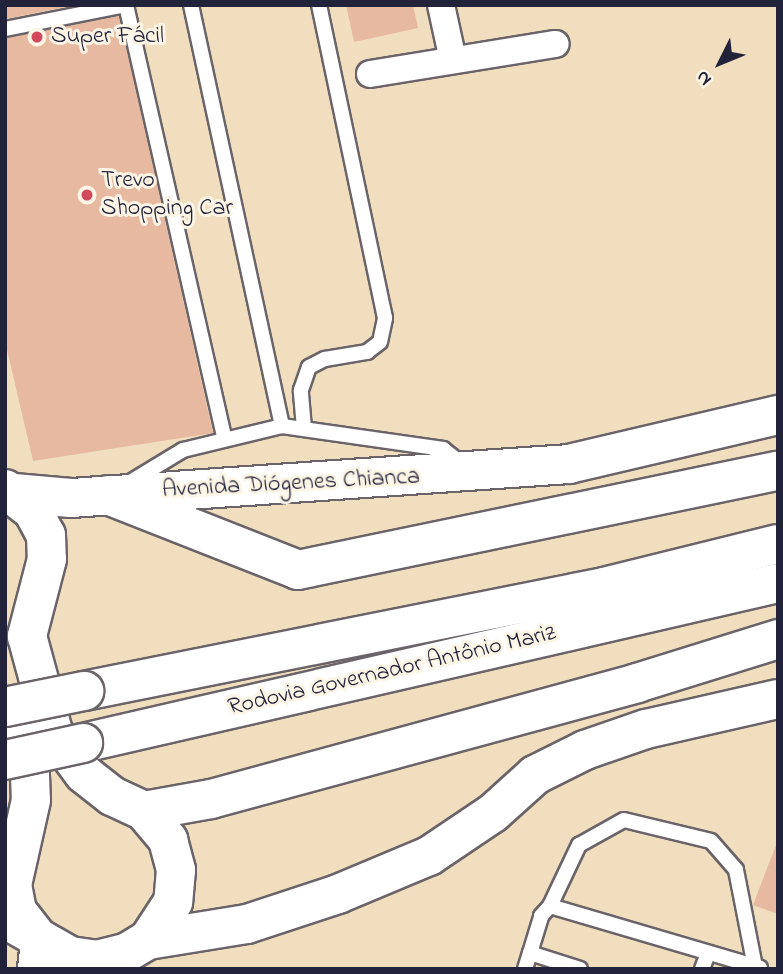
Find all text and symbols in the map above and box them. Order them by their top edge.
place label: Super Fácil [51,23,164,51]
north arrow [685,28,755,98]
marker: Super Fácil [29,29,45,45]
text: N [690,64,719,92]
place label: Trevo Shopping Car [101,167,233,223]
marker: Trevo Shopping Car [79,187,95,203]
street label: Avenida Diógenes Chianca [161,463,421,505]
street label: Rodovia Governador Antônio Mariz [225,619,559,723]

